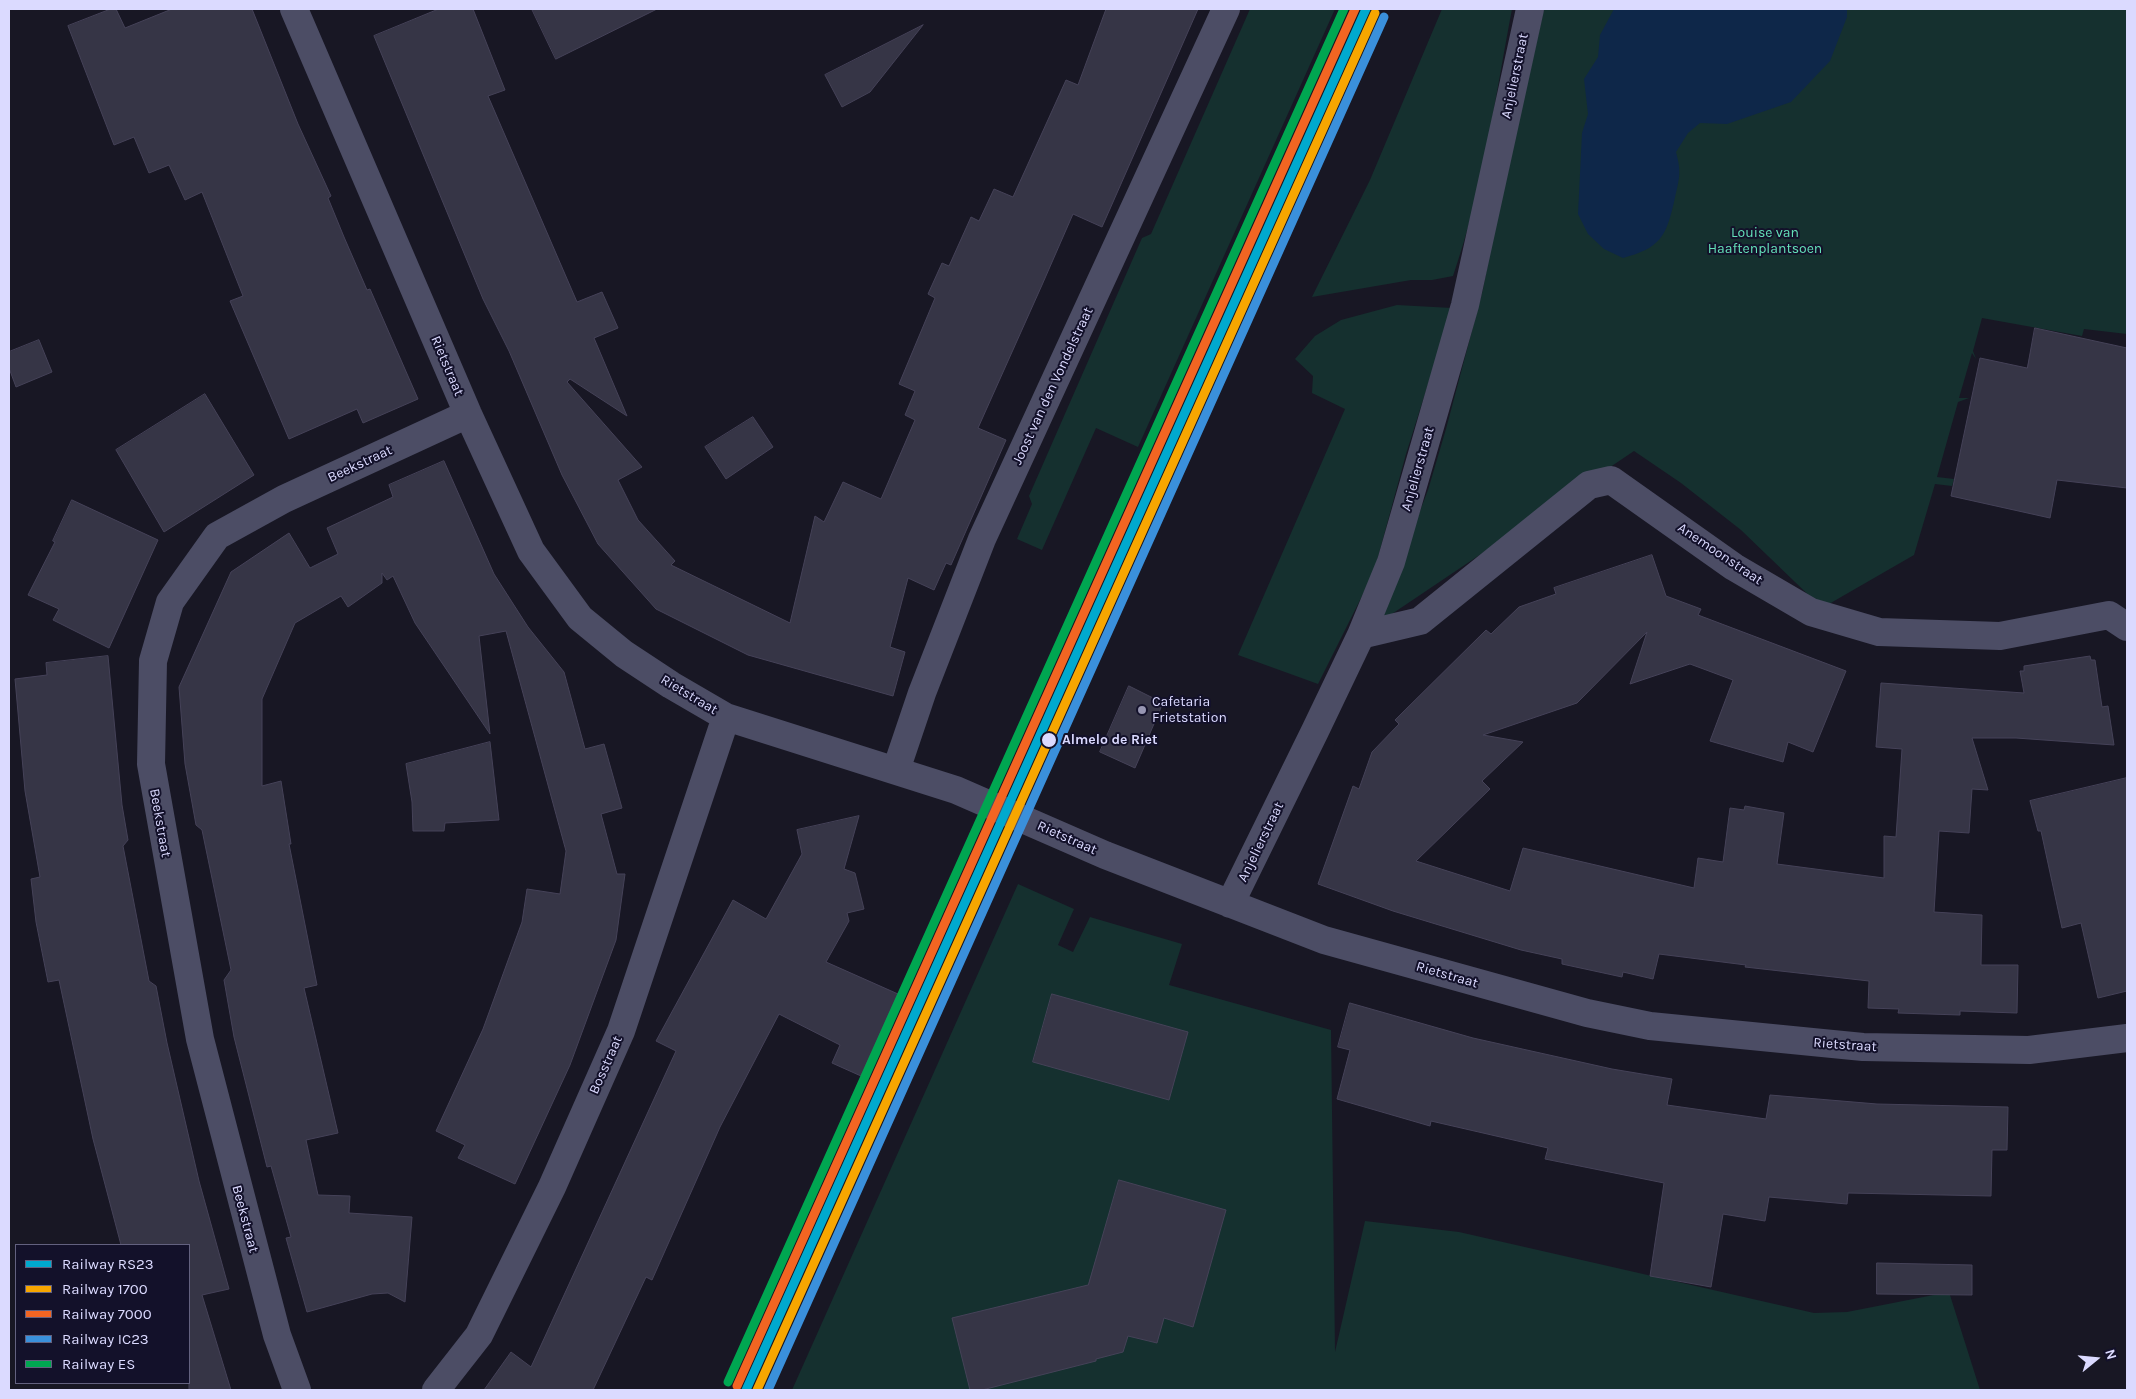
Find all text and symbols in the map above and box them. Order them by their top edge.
street label: Anjelierstraat [1498,32,1532,120]
park label: Louise van Haaftenplantsoen [1708,225,1822,258]
street label: Joost van den Vondelstraat [1009,305,1097,467]
street label: Rietstraat [427,333,467,399]
street label: Anjelierstraat [1398,425,1438,513]
street label: Beekstraat [325,442,395,486]
street label: Anemoonstraat [1674,519,1766,589]
street label: Rietstraat [657,671,721,719]
place label: Cafetaria Frietstation [1152,694,1227,726]
marker: Cafetaria Frietstation [1136,704,1148,716]
marker: Almelo de Riet [1040,731,1058,749]
place label: Almelo de Riet [1062,732,1158,748]
street label: Beekstraat [146,787,174,859]
street label: Anjelierstraat [1234,799,1288,885]
street label: Rietstraat [1035,817,1099,859]
street label: Rietstraat [1414,958,1480,992]
street label: Bosstraat [586,1033,626,1097]
street label: Rietstraat [1813,1034,1877,1056]
street label: Beekstraat [228,1183,262,1255]
legend [15,1244,190,1384]
text: Railway RS23 [62,1255,154,1273]
text: Railway 1700 [62,1280,148,1298]
text: Railway 7000 [62,1305,152,1323]
text: Railway IC23 [62,1330,149,1348]
north arrow [2071,1334,2121,1384]
text: N [2101,1347,2120,1362]
text: Railway ES [62,1355,135,1373]

